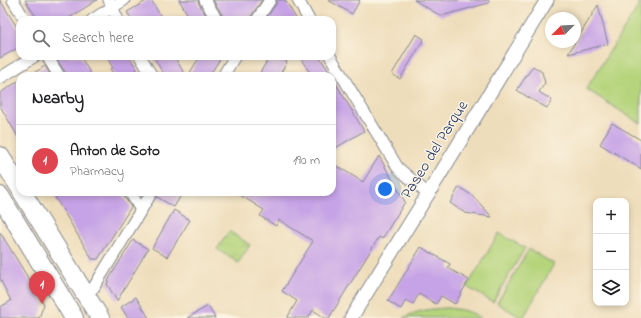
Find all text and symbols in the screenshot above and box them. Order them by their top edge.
north arrow [545,12,581,48]
search box [16,16,336,60]
icon: search [30,27,52,49]
text: Search here [62,27,134,49]
text: Nearby [32,86,84,111]
street label: Paseo del Parque [395,95,475,204]
text: Anton de Soto [70,140,160,162]
text: 1 [43,151,47,170]
text: 190 m [293,151,320,170]
text: Pharmacy [70,162,124,181]
your location [375,179,395,199]
map controls [593,198,629,306]
button: + [593,198,629,234]
button: − [593,234,629,270]
button: layers [593,270,629,306]
pin: 1 [29,271,55,304]

